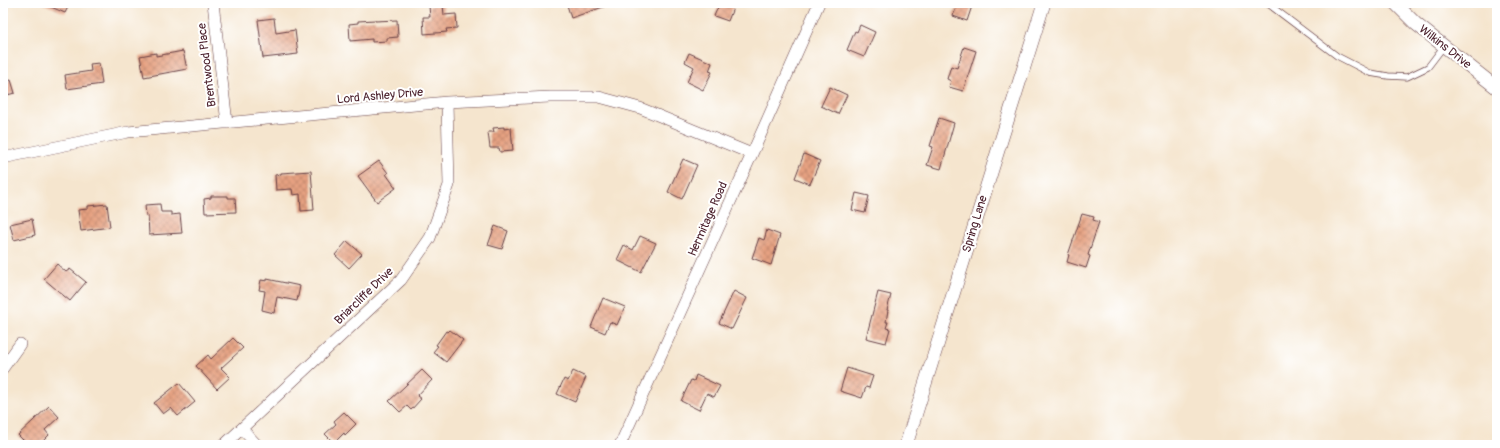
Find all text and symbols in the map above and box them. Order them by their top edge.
street label: Brentwood Place [194,22,220,108]
street label: Wilkins Drive [1416,22,1474,72]
street label: Lord Ashley Drive [336,85,424,107]
street label: Hermitage Road [685,179,731,259]
street label: Spring Lane [959,193,991,254]
street label: Briarcliffe Drive [331,264,397,328]

